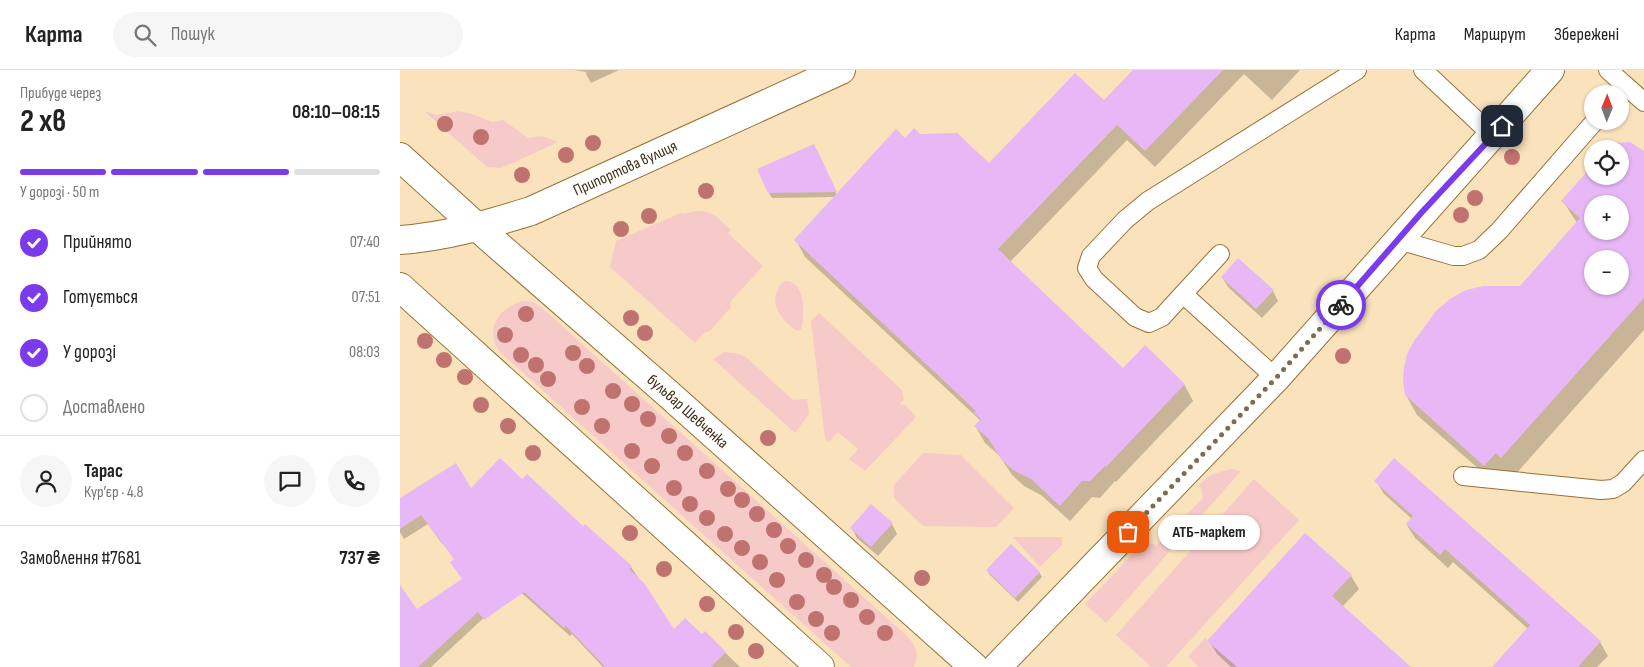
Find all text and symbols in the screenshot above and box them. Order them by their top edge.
search box [113,12,463,57]
text: Карта [25,20,83,49]
icon: search [131,21,159,49]
text: Пошук [171,23,215,46]
text: Карта [1395,24,1436,45]
text: Маршрут [1464,24,1526,45]
text: Збережені [1554,24,1619,45]
text: Прибуде через [20,84,101,103]
north arrow [1584,85,1629,130]
map controls [1584,85,1629,295]
text: 08:10–08:15 [292,101,380,124]
text: 2 хв [20,102,66,141]
pin [1481,105,1523,147]
icon: home [1488,112,1516,140]
street label: Припортова вулиця [570,136,680,200]
button: locate [1584,140,1629,185]
text: У дорозі · 50 m [20,183,99,202]
button: + [1584,195,1629,240]
icon: check [20,229,48,257]
text: Прийнято [63,231,132,254]
text: 07:40 [350,233,380,252]
button: − [1584,250,1629,295]
courier [1316,280,1366,330]
icon: check [20,284,48,312]
text: Готується [63,286,138,309]
text: 07:51 [352,288,380,307]
icon: bike [1327,291,1355,319]
icon: check [20,339,48,367]
text: У дорозі [63,341,116,364]
text: 08:03 [349,343,380,362]
street label: бульвар Шевченка [643,370,732,452]
text: Доставлено [63,396,145,419]
button: person [20,455,72,507]
button: chat [264,455,316,507]
button: phone [328,455,380,507]
text: Тарас [84,460,123,483]
text: Кур’єр · 4.8 [84,483,144,502]
pin [1107,511,1149,553]
callout: АТБ-маркет [1158,514,1260,550]
icon: bag [1114,518,1142,546]
text: АТБ-маркет [1172,523,1246,542]
text: Замовлення #7681 [20,547,141,570]
text: 737 ₴ [339,547,380,570]

